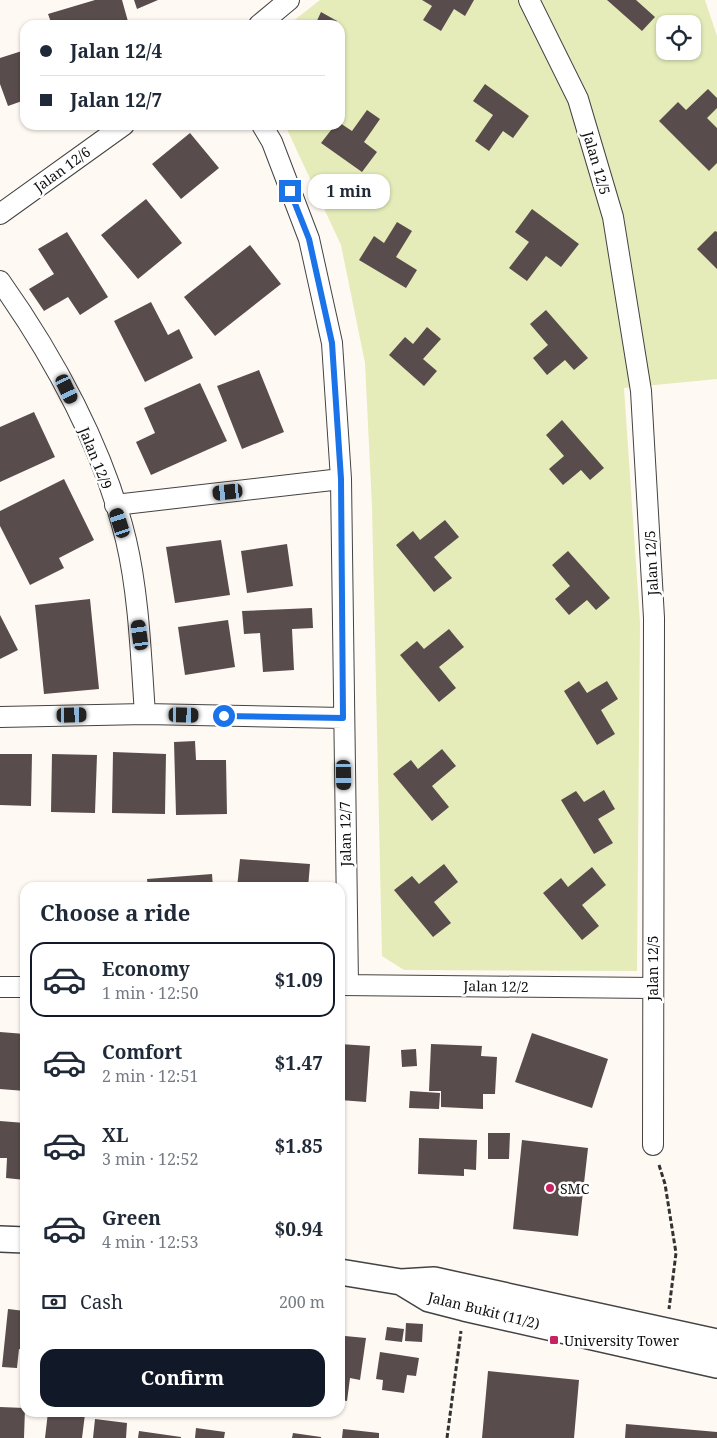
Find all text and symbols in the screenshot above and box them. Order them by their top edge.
map controls [656,15,701,60]
button: locate [656,15,701,60]
text: Jalan 12/4 [70,38,162,64]
text: Jalan 12/7 [70,87,162,113]
street label: Jalan 12/5 [579,128,615,197]
street label: Jalan 12/6 [29,142,94,196]
callout: 1 min [308,174,390,208]
route end [279,180,301,202]
text: 1 min [326,180,372,202]
car [53,372,80,406]
street label: Jalan 12/9 [75,423,117,492]
car [212,483,243,501]
car [108,506,131,540]
street label: Jalan 12/5 [640,530,662,597]
car [130,619,149,651]
route start [213,705,235,727]
car [56,707,87,723]
car [168,707,199,723]
car [336,760,351,790]
street label: Jalan 12/7 [335,801,355,868]
text: Choose a ride [40,897,190,927]
street label: Jalan 12/5 [643,935,662,1002]
text: Economy [102,956,190,982]
icon: car [42,957,87,1002]
text: $1.09 [274,967,323,993]
street label: Jalan 12/2 [462,976,529,996]
text: 1 min · 12:50 [102,982,198,1004]
text: Comfort [102,1039,182,1065]
icon: car [42,1040,87,1085]
text: $1.47 [274,1050,323,1076]
text: 2 min · 12:51 [102,1065,198,1087]
text: XL [102,1122,128,1148]
icon: car [42,1123,87,1168]
text: $1.85 [274,1133,323,1159]
text: 3 min · 12:52 [102,1148,198,1170]
place label: SMC [560,1179,590,1198]
marker: SMC [544,1182,556,1194]
text: Green [102,1205,161,1231]
icon: car [42,1206,87,1251]
text: $0.94 [274,1216,323,1242]
text: 4 min · 12:53 [102,1231,198,1253]
street label: Jalan Bukit (11/2) [425,1287,542,1333]
icon: cash [40,1288,68,1316]
text: Cash [80,1289,123,1315]
text: 200 m [279,1291,325,1313]
place label: University Tower [564,1331,680,1350]
marker: University Tower [548,1334,560,1346]
button: Confirm [40,1349,325,1407]

